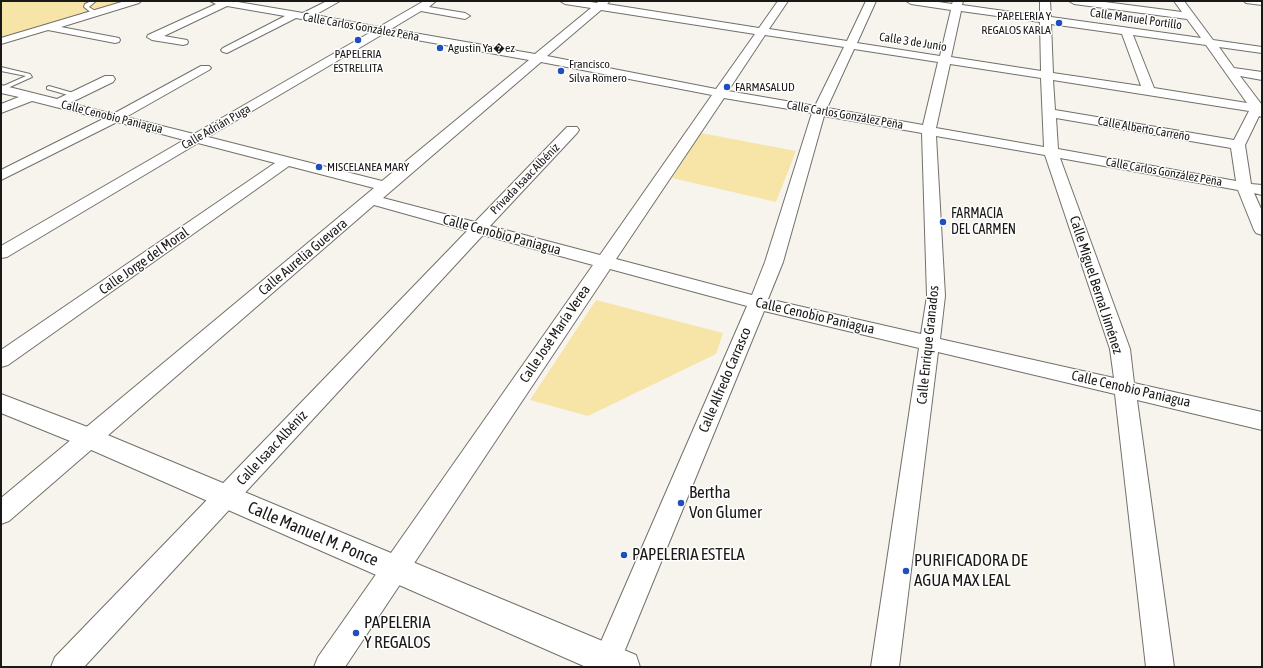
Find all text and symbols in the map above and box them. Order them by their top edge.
street label: Calle Manuel Portillo [1089,5,1183,33]
place label: PAPELERIA Y REGALOS KARLA [981,9,1051,37]
street label: Calle Carlos González Peña [302,10,420,44]
marker: PAPELERIA Y REGALOS KARLA [1054,18,1064,28]
street label: Calle 3 de Junio [878,30,948,54]
marker: PAPELERIA ESTRELLITA [353,35,363,45]
place label: Agustin Ya�ez [448,41,515,55]
marker: Agustin Ya�ez [435,43,445,53]
place label: PAPELERIA ESTRELLITA [333,47,383,75]
place label: Francisco Silva Romero [569,57,627,85]
marker: Francisco Silva Romero [556,66,566,76]
place label: FARMASALUD [735,80,795,94]
marker: FARMASALUD [722,82,732,92]
street label: Calle Cenobio Paniagua [60,97,164,137]
street label: Calle Carlos González Peña [786,98,904,132]
street label: Calle Adrián Puga [179,101,253,153]
street label: Calle Alberto Carreño [1097,114,1191,144]
street label: Privada Isaac Albéniz [487,141,563,217]
street label: Calle Carlos González Peña [1105,155,1223,189]
place label: MISCELANEA MARY [327,160,409,174]
marker: MISCELANEA MARY [314,162,324,172]
place label: FARMACIA DEL CARMEN [951,206,1016,238]
street label: Calle Cenobio Paniagua [441,211,563,259]
street label: Calle Miguel Bernal Jiménez [1066,214,1126,356]
street label: Calle Aurelia Guevara [255,215,351,299]
marker: FARMACIA DEL CARMEN [938,217,948,227]
street label: Calle Jorge del Moral [96,224,192,298]
street label: Calle José María Verea [516,282,594,386]
street label: Calle Enrique Granados [913,285,943,405]
street label: Calle Cenobio Paniagua [754,294,876,338]
street label: Calle Alfredo Carrasco [695,325,755,435]
street label: Calle Cenobio Paniagua [1070,367,1192,411]
street label: Calle Isaac Albéniz [233,407,311,489]
place label: Bertha Von Glumer [689,483,762,523]
street label: Calle Manuel M. Ponce [245,497,381,571]
marker: Bertha Von Glumer [676,498,686,508]
place label: PAPELERIA ESTELA [632,545,745,565]
marker: PAPELERIA ESTELA [619,550,629,560]
place label: PURIFICADORA DE AGUA MAX LEAL [914,551,1028,591]
marker: PURIFICADORA DE AGUA MAX LEAL [901,566,911,576]
place label: PAPELERIA Y REGALOS [364,613,431,653]
marker: PAPELERIA Y REGALOS [351,628,361,638]

